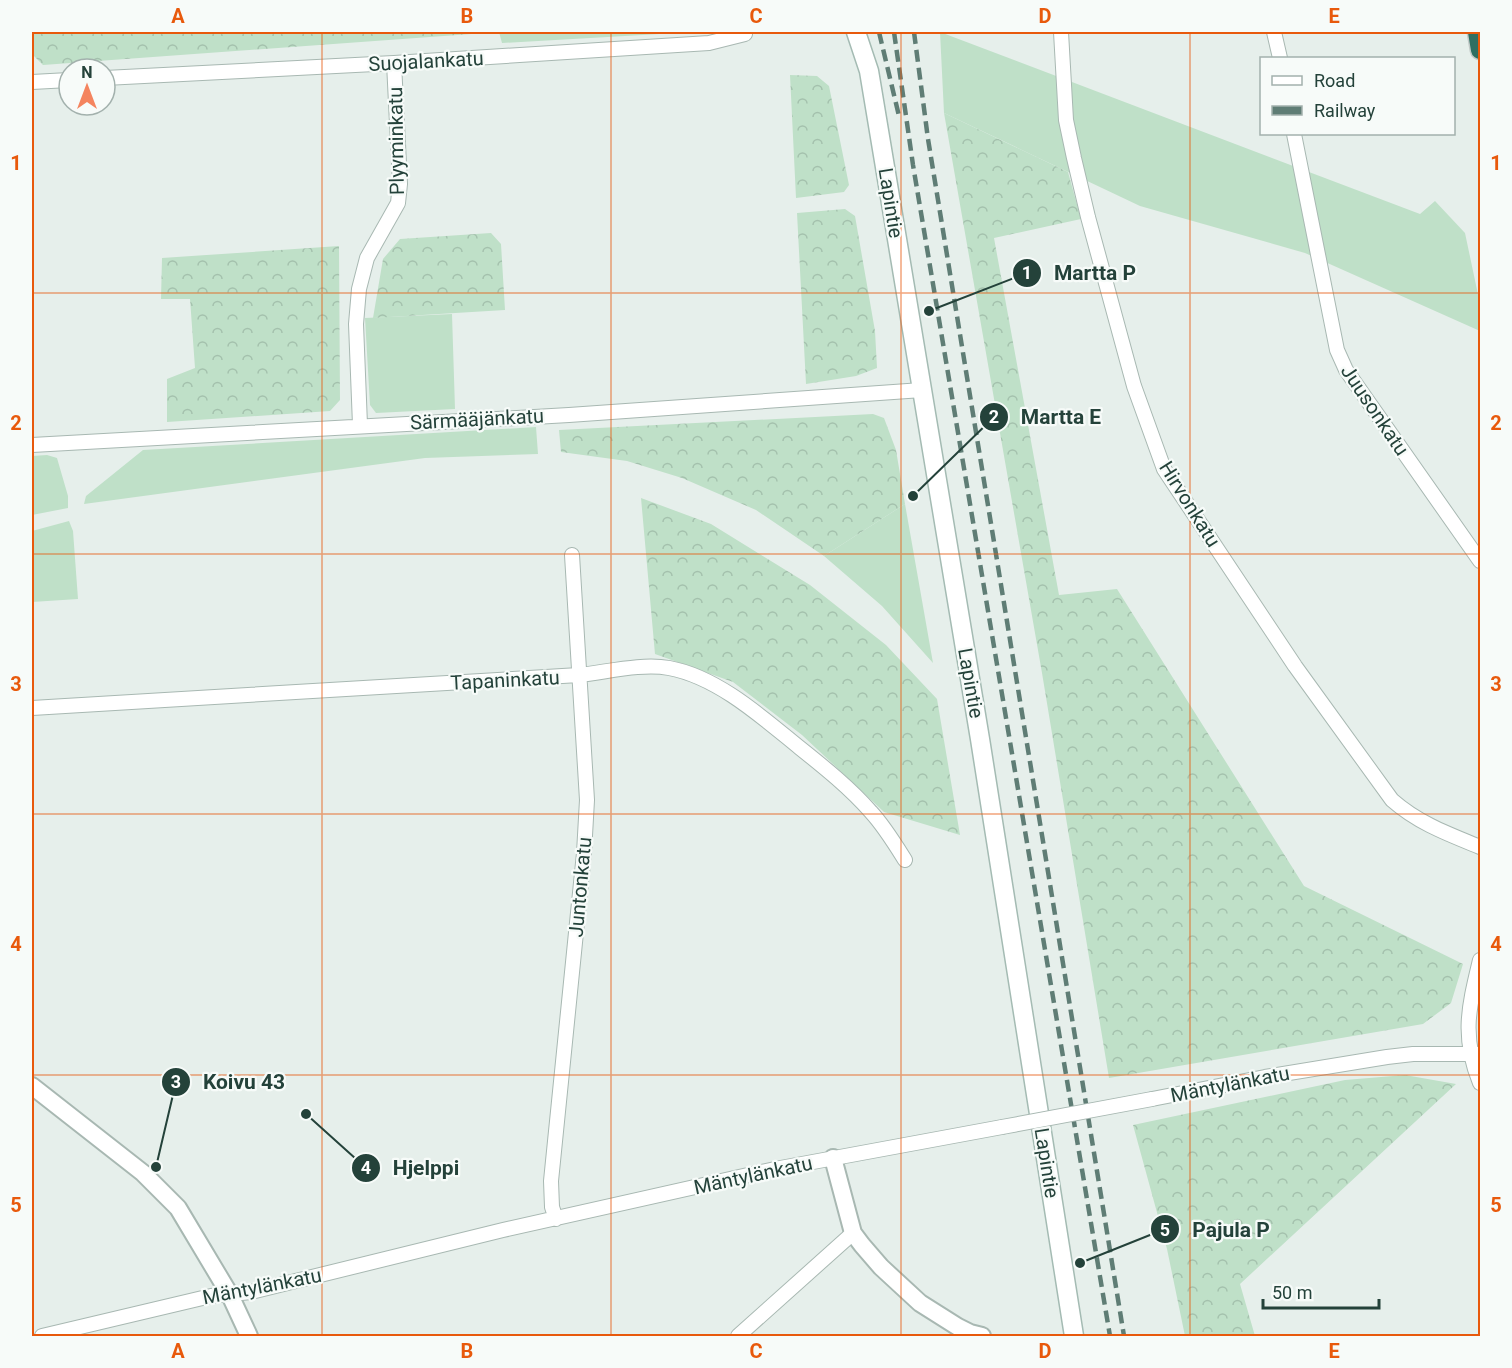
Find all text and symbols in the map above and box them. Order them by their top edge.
text: A [171,4,185,28]
text: B [461,4,473,28]
text: C [749,4,763,28]
text: D [1039,4,1052,28]
text: E [1328,4,1340,28]
street label: Suojalankatu [368,46,484,76]
north arrow [57,57,117,117]
legend [1260,57,1455,135]
text: N [81,63,93,82]
text: Road [1314,70,1355,91]
street label: Plyyminkatu [383,87,409,195]
text: Railway [1314,100,1376,121]
text: 1 [10,151,22,175]
text: 1 [1490,151,1502,175]
street label: Lapintie [874,166,908,240]
callout: Martta P [1012,253,1148,292]
text: Martta P [1054,261,1136,285]
text: 1 [1022,262,1032,283]
street label: Juusonkatu [1336,360,1414,460]
callout: Martta E [979,397,1113,436]
street label: Särmääjänkatu [409,404,545,434]
text: Martta E [1021,405,1101,429]
text: 2 [989,406,999,427]
text: 2 [10,411,22,435]
text: 2 [1490,411,1502,435]
street label: Hirvonkatu [1154,457,1226,551]
street label: Lapintie [953,646,989,720]
street label: Tapaninkatu [450,665,560,695]
text: 3 [10,672,22,696]
text: 3 [1490,672,1502,696]
street label: Juntonkatu [564,836,596,938]
text: 4 [10,932,22,956]
text: 4 [1490,932,1502,956]
street label: Mäntylänkatu [1168,1061,1292,1107]
callout: Koivu 43 [161,1062,297,1101]
text: Koivu 43 [203,1070,285,1094]
text: 3 [171,1071,181,1092]
street label: Lapintie [1030,1126,1064,1200]
callout: Hjelppi [351,1149,471,1188]
street label: Mäntylänkatu [691,1151,815,1199]
text: Hjelppi [393,1156,459,1180]
text: 4 [361,1157,371,1178]
text: 5 [10,1193,22,1217]
text: 5 [1490,1193,1502,1217]
callout: Pajula P [1150,1210,1282,1249]
text: Pajula P [1192,1218,1270,1242]
text: 5 [1160,1219,1170,1240]
street label: Mäntylänkatu [200,1263,324,1309]
scale bar [1263,1272,1378,1310]
text: 50 m [1272,1282,1312,1303]
text: A [171,1339,185,1363]
text: B [461,1339,473,1363]
text: C [749,1339,763,1363]
text: D [1039,1339,1052,1363]
text: E [1328,1339,1340,1363]

